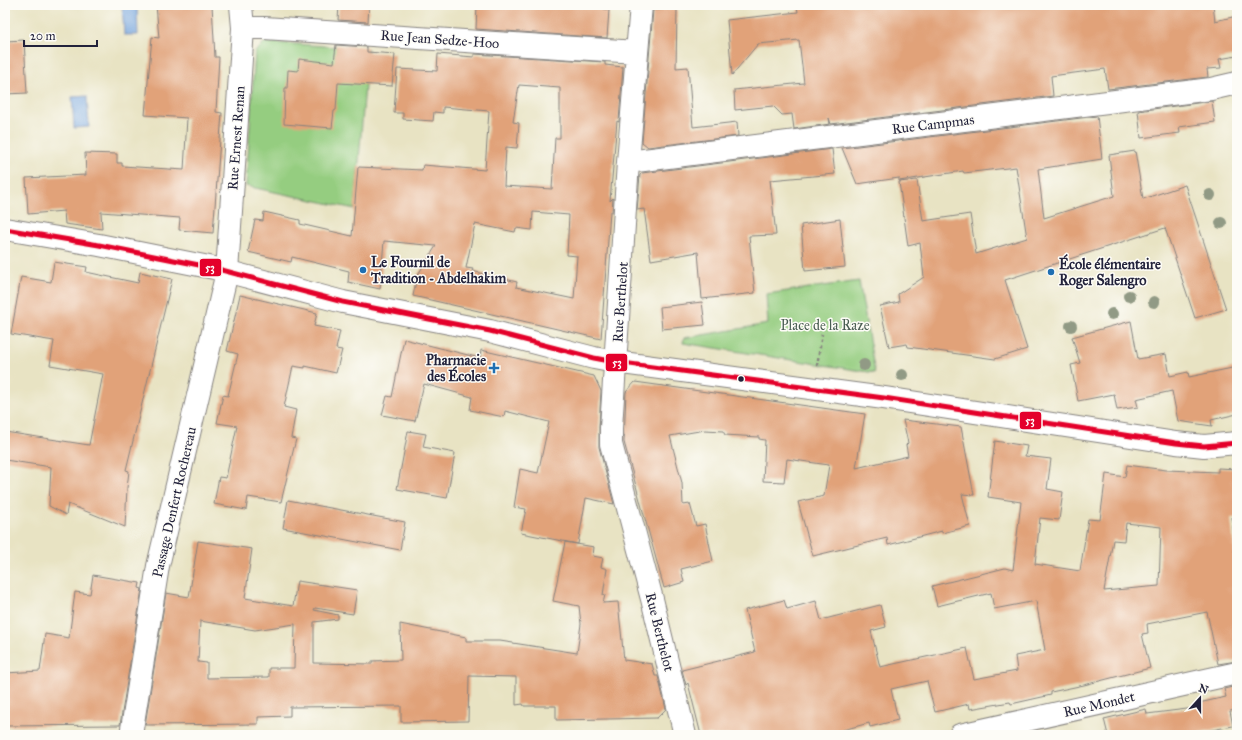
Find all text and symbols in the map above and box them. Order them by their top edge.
scale bar [24,22,97,48]
street label: Rue Jean Sedze-Hoo [380,27,500,53]
text: 20 m [30,29,56,43]
street label: Rue Ernest Renan [224,85,249,191]
street label: Rue Campmas [891,111,975,138]
place label: Le Fournil de Tradition - Abdelhakim [370,254,506,287]
place label: École élémentaire Roger Salengro [1059,254,1161,290]
line badge: 53 [199,258,222,277]
text: 53 [205,261,215,275]
street label: Rue Berthelot [609,261,632,343]
marker: Le Fournil de Tradition - Abdelhakim [358,265,368,275]
marker: École élémentaire Roger Salengro [1046,267,1056,277]
park label: Place de la Raze [780,317,870,334]
place label: Pharmacie des Écoles [426,352,486,385]
line badge: 53 [605,353,628,372]
text: 53 [612,356,622,370]
marker: Pharmacie des Écoles [489,363,499,373]
unlabelled marker [736,374,746,384]
line badge: 53 [1019,411,1042,430]
text: 53 [1025,414,1035,428]
street label: Passage Denfert Rochereau [149,425,200,579]
street label: Rue Berthelot [641,591,678,673]
north arrow [1180,678,1220,718]
text: N [1197,681,1211,697]
street label: Rue Mondet [1062,688,1137,721]

